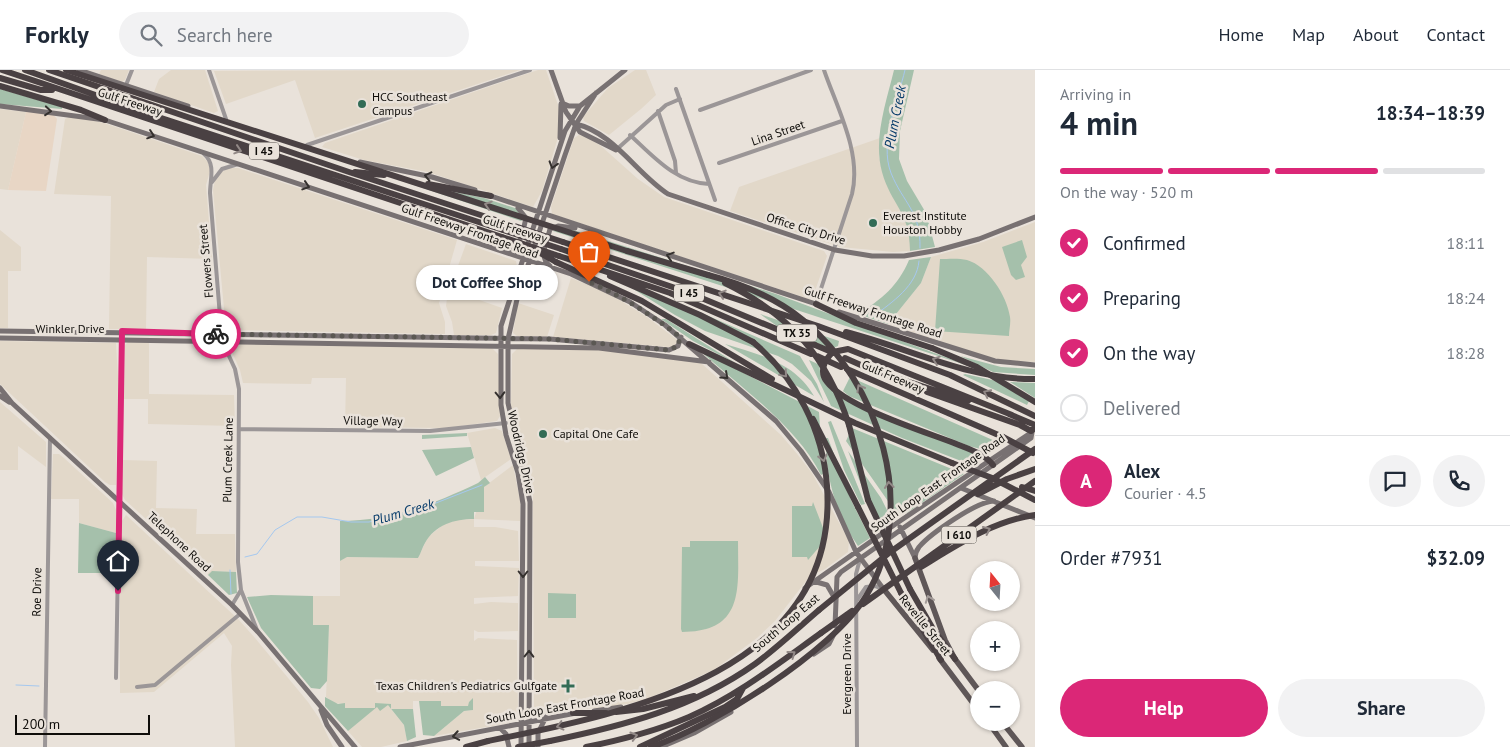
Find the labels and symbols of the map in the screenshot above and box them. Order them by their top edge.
water label: Plum Creek [880,83,910,150]
street label: Gulf Freeway [96,84,165,119]
place label: HCC Southeast Campus [372,89,447,118]
marker: HCC Southeast Campus [356,98,368,110]
one-way arrow [45,106,53,117]
street label: Lina Street [749,116,807,149]
one-way arrow [146,129,155,139]
road number: I 45 [249,142,279,160]
one-way arrow [234,144,242,154]
one-way arrow [549,161,559,169]
one-way arrow [423,171,432,182]
one-way arrow [301,180,309,190]
street label: Gulf Freeway Frontage Road [400,200,541,261]
one-way arrow [484,201,492,211]
place label: Everest Institute Houston Hobby [883,208,967,237]
street label: Office City Drive [765,209,848,248]
street label: Gulf Freeway [481,211,550,246]
marker: Everest Institute Houston Hobby [867,217,879,229]
street label: Flowers Street [195,224,216,298]
pin [568,231,610,282]
one-way arrow [667,252,675,262]
callout: Dot Coffee Shop [416,264,559,300]
street label: Gulf Freeway Frontage Road [802,282,944,341]
road number: I 45 [674,284,704,302]
one-way arrow [719,290,727,300]
courier [191,309,241,359]
street label: Winkler Drive [35,321,105,336]
road number: TX 35 [777,324,817,342]
one-way arrow [933,356,941,366]
street label: Gulf Freeway [859,357,927,397]
one-way arrow [778,369,787,378]
one-way arrow [720,370,729,379]
one-way arrow [856,385,866,394]
one-way arrow [983,388,992,399]
one-way arrow [495,392,505,399]
street label: Woodridge Drive [505,409,538,495]
street label: Village Way [342,412,403,429]
street label: Plum Creek Lane [219,417,236,503]
place label: Capital One Cafe [553,426,639,441]
marker: Capital One Cafe [537,428,549,440]
street label: South Loop East Frontage Road [868,430,1008,535]
one-way arrow [817,454,828,463]
one-way arrow [884,481,895,489]
water label: Plum Creek [370,494,437,529]
street label: Telephone Road [144,508,214,575]
road number: I 610 [942,526,976,544]
one-way arrow [982,526,991,536]
pin [97,540,139,591]
north arrow [970,561,1020,611]
street label: Roe Drive [29,567,44,617]
one-way arrow [518,571,528,579]
street label: South Loop East [749,590,822,655]
street label: Reveille Street [896,591,955,658]
one-way arrow [925,595,935,603]
street label: Evergreen Drive [839,633,854,715]
one-way arrow [524,650,534,658]
one-way arrow [786,651,795,659]
place label: Texas Children's Pediatrics Gulfgate [376,678,557,693]
marker: Texas Children's Pediatrics Gulfgate [561,679,575,693]
street label: South Loop East Frontage Road [485,684,645,727]
scale bar [15,712,150,735]
one-way arrow [555,720,564,731]
one-way arrow [452,730,461,740]
one-way arrow [629,731,637,741]

